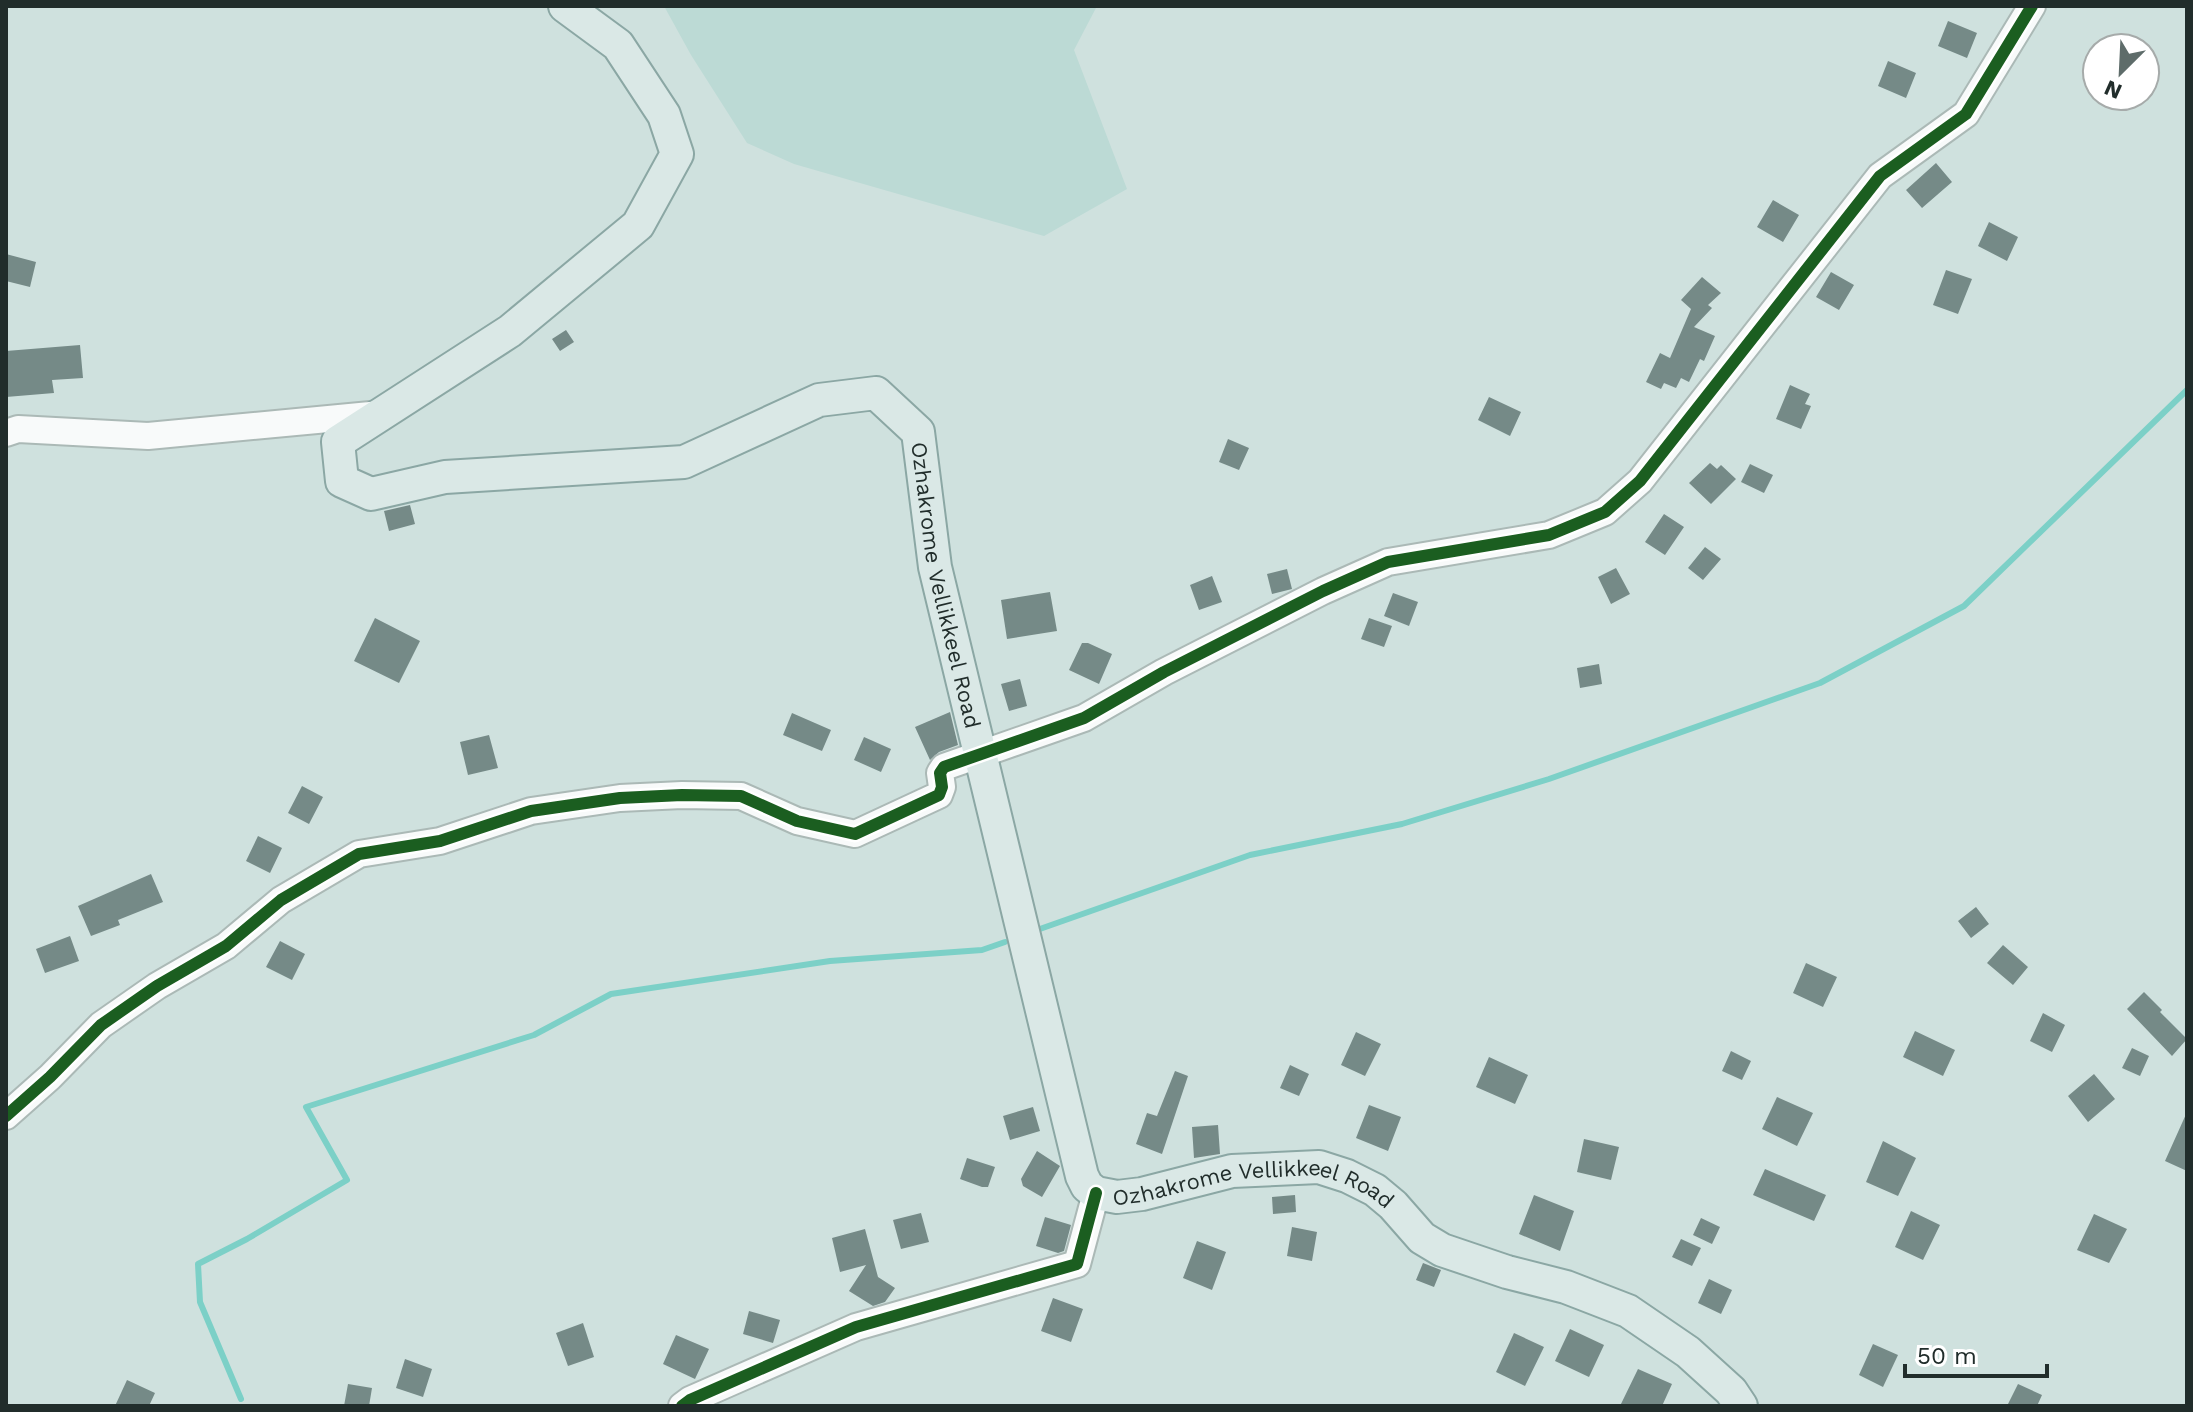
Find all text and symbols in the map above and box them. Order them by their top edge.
north arrow [2081,32,2161,112]
text: N [2101,75,2126,105]
street label: Ozhakrome Vellikkeel Road [906,440,985,731]
street label: Ozhakrome Vellikkeel Road [1111,1155,1399,1213]
scale bar [1905,1328,2047,1378]
text: 50 m [1917,1342,1977,1370]

